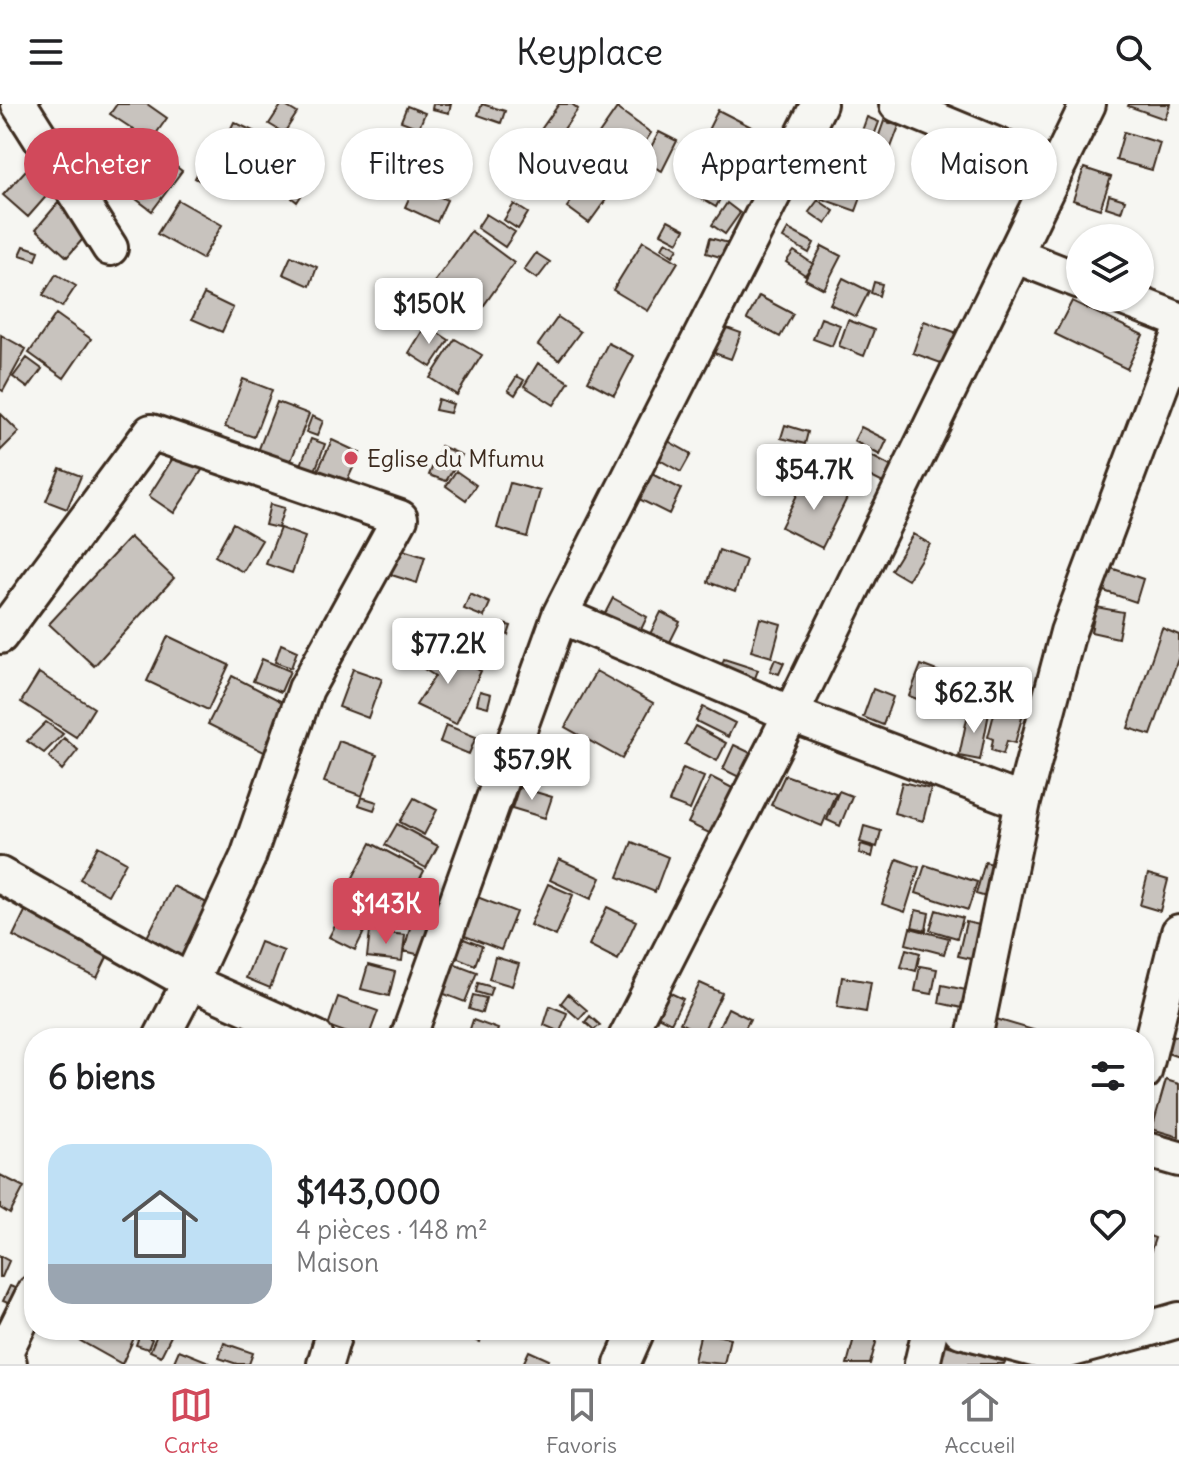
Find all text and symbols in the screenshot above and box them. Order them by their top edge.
icon: menu [24,30,68,74]
text: Keyplace [516,30,663,75]
icon: search [1111,30,1155,74]
chip: Acheter [24,128,179,200]
chip: Louer [195,128,325,200]
chip: Filtres [341,128,473,200]
chip: Nouveau [489,128,657,200]
chip: Appartement [673,128,895,200]
chip: Maison [911,128,1057,200]
map controls [1066,224,1154,312]
button: layers [1066,224,1154,312]
pin: $150K [373,278,485,346]
text: $150K [393,287,465,320]
place label: Eglise du Mfumu [367,443,544,473]
pin: $54.7K [749,444,879,512]
marker: Eglise du Mfumu [342,449,360,467]
text: $54.7K [775,453,853,486]
pin: $77.2K [383,618,513,686]
text: $77.2K [410,627,486,660]
pin: $62.3K [909,667,1039,735]
text: $62.3K [934,676,1014,709]
pin: $57.9K [467,734,597,802]
text: $57.9K [493,743,571,776]
pin: $143K [330,878,442,946]
text: $143K [351,887,421,920]
icon: filters [1086,1054,1130,1098]
text: 6 biens [48,1055,156,1098]
text: $143,000 [296,1170,441,1213]
icon: home [112,1176,208,1272]
icon: heart [1086,1202,1130,1246]
text: 4 pièces · 148 m² [296,1213,488,1246]
text: Maison [296,1246,379,1279]
tab: Carte [164,1383,219,1459]
tab: Favoris [546,1383,617,1459]
tab: Accueil [944,1383,1015,1459]

